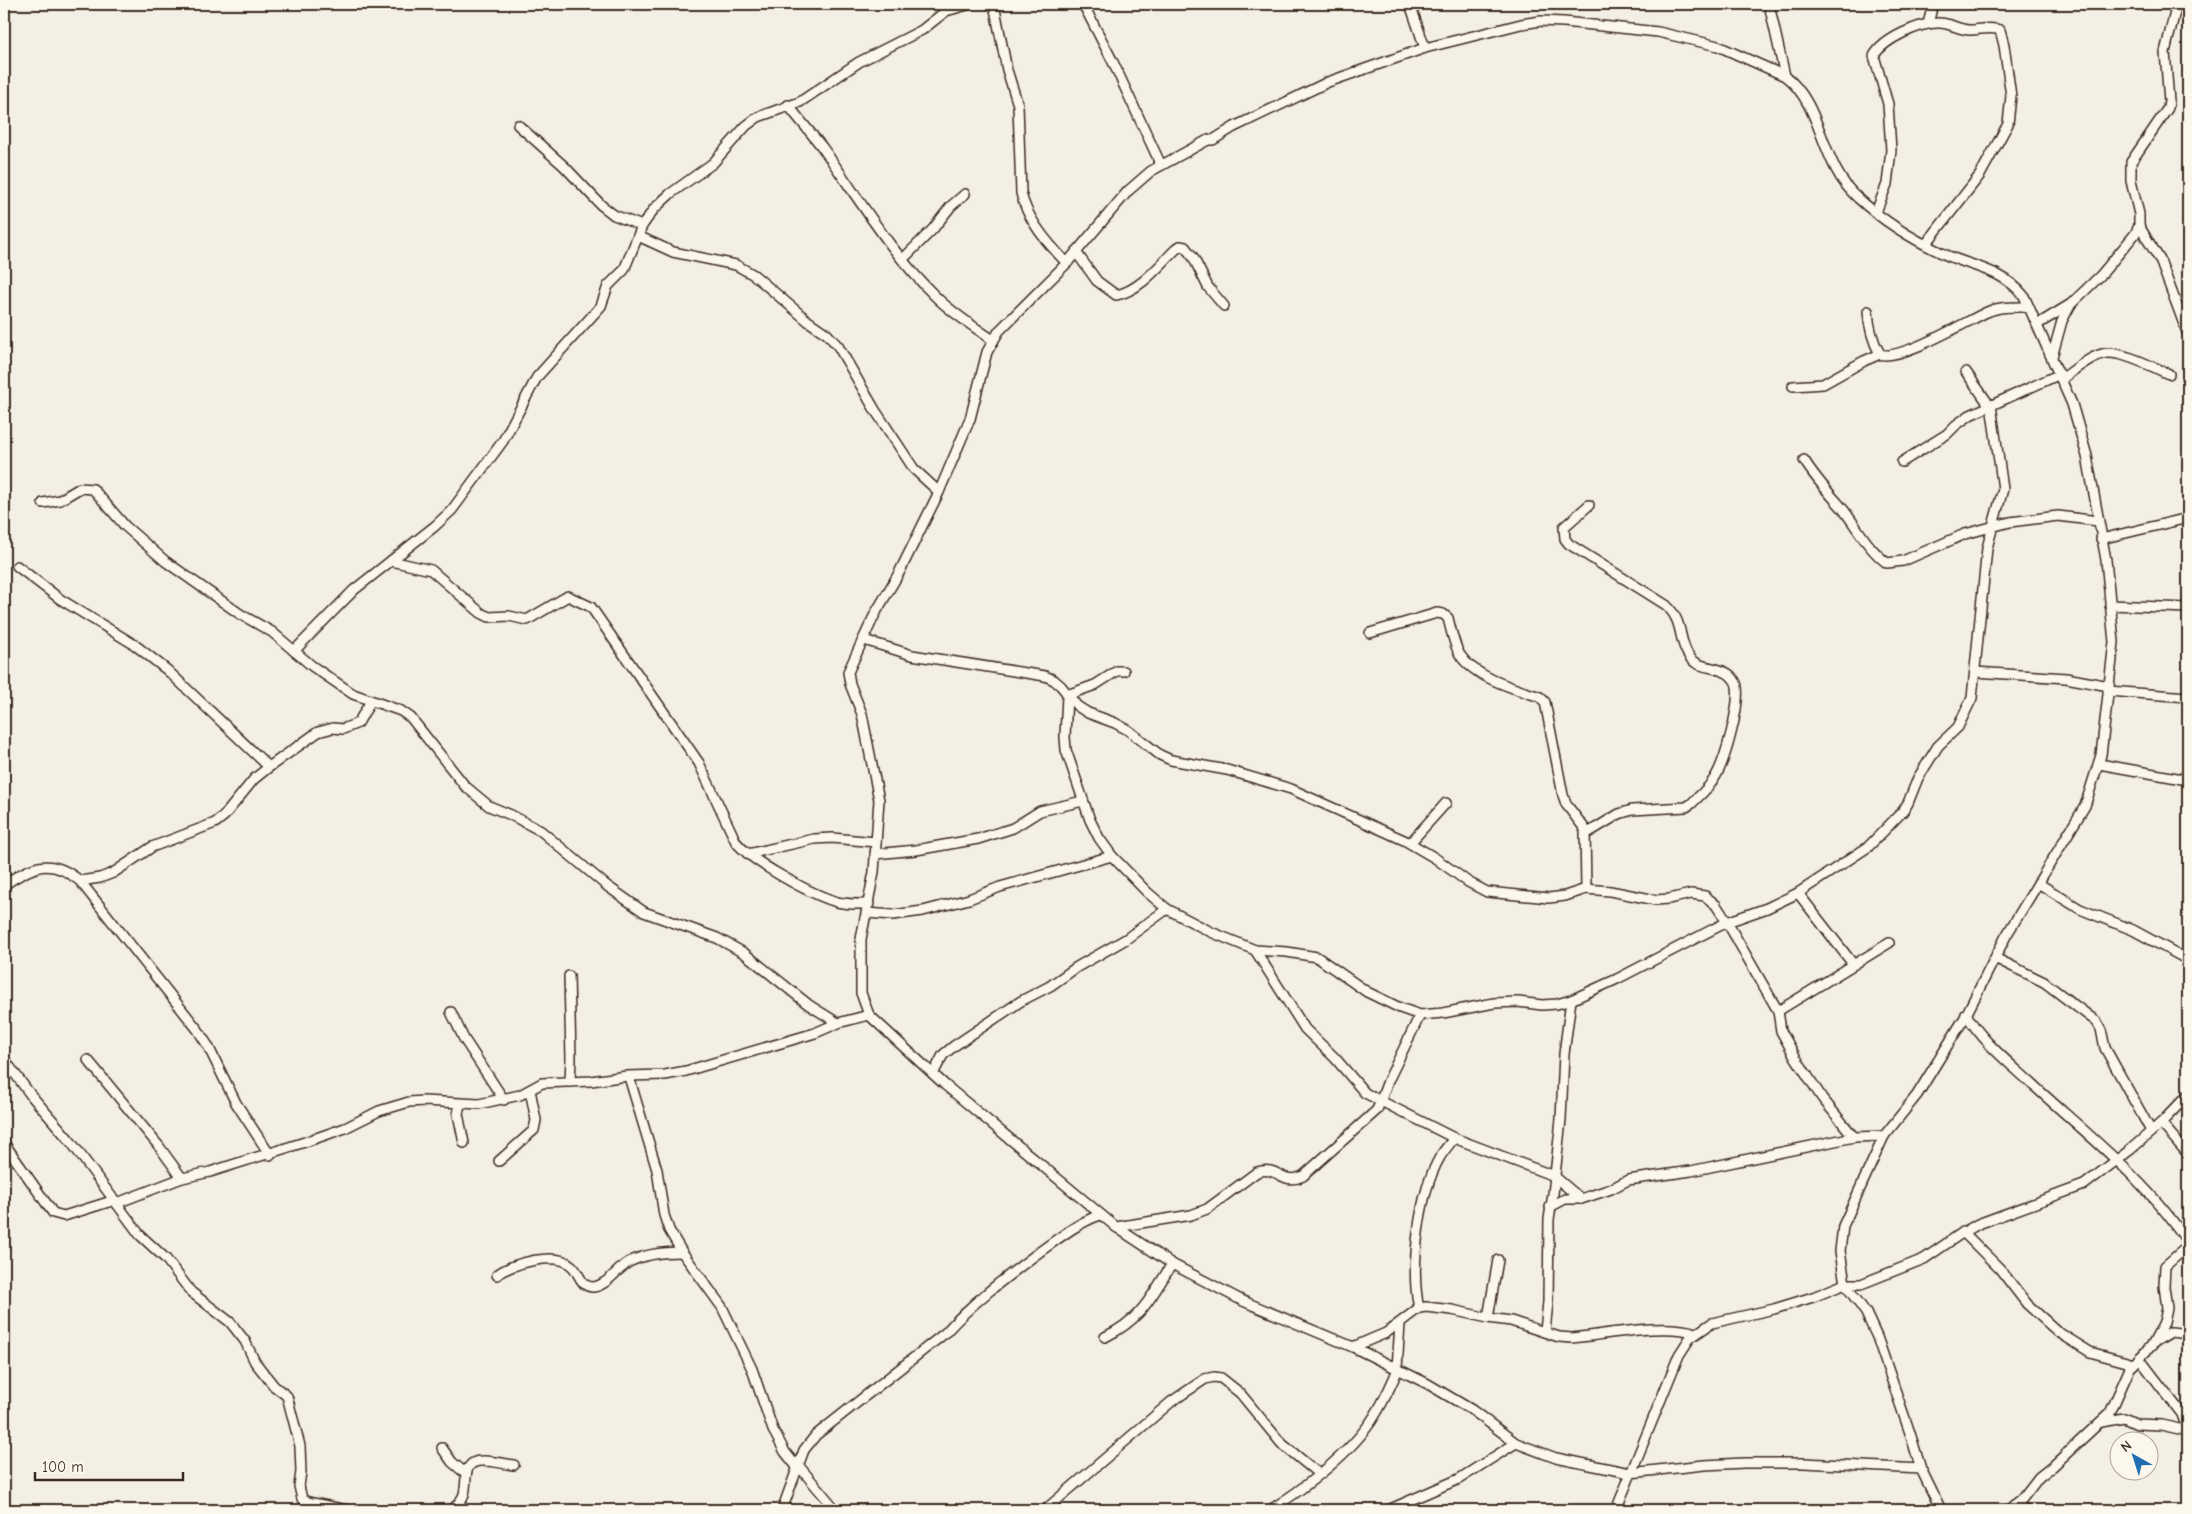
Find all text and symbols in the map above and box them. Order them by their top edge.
north arrow [2110,1432,2160,1482]
text: N [2117,1437,2135,1456]
scale bar [35,1449,182,1481]
text: 100 m [42,1458,84,1476]

